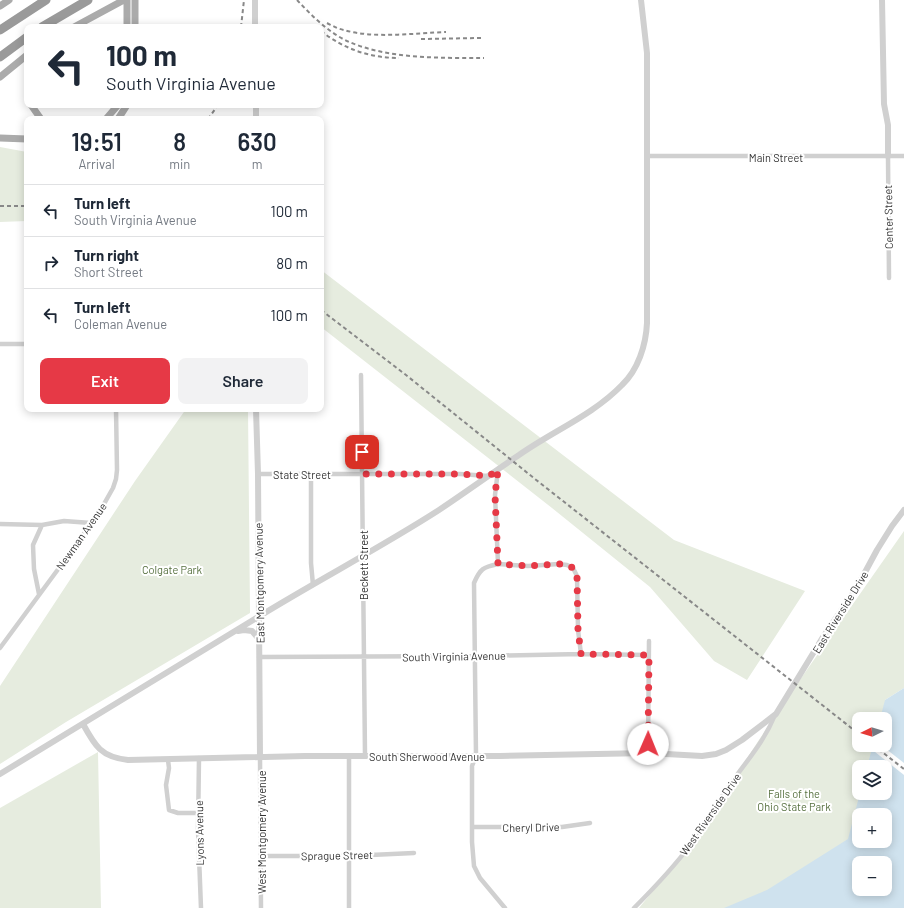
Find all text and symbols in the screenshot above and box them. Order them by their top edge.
text: 100 m [106,38,177,72]
icon: left [40,40,92,92]
text: South Virginia Avenue [106,72,276,94]
text: 19:51 [71,127,122,156]
text: 8 [173,127,186,156]
text: 630 [238,127,277,156]
street label: Main Street [749,151,803,164]
text: Arrival [78,156,115,172]
text: min [169,156,190,172]
text: m [252,156,262,172]
street label: Center Street [881,185,895,249]
text: Turn left [74,194,130,212]
icon: left [40,200,62,222]
text: 100 m [270,202,308,220]
text: South Virginia Avenue [74,212,197,228]
text: Turn right [74,246,139,264]
icon: right [40,252,62,274]
text: 80 m [276,254,308,272]
text: Short Street [74,264,143,280]
text: Turn left [74,298,130,316]
icon: left [40,304,62,326]
text: 100 m [270,306,308,324]
text: Coleman Avenue [74,316,167,332]
button: Exit [40,358,170,404]
button: Share [178,358,308,404]
pin [345,435,379,469]
icon: arrive [351,441,373,463]
street label: State Street [273,468,331,481]
street label: Newman Avenue [53,500,109,572]
street label: East Montgomery Avenue [251,522,267,644]
street label: Beckett Street [357,530,370,600]
park label: Colgate Park [142,563,203,576]
street label: East Riverside Drive [809,568,871,656]
street label: South Virginia Avenue [402,649,506,663]
north arrow [852,712,892,752]
map controls [852,712,892,896]
position arrow [627,723,669,765]
street label: South Sherwood Avenue [369,750,485,763]
button: layers [852,760,892,800]
street label: West Montgomery Avenue [255,770,268,894]
street label: West Riverside Drive [677,770,743,858]
park label: Falls of the Ohio State Park [757,787,831,813]
street label: Lyons Avenue [192,800,206,866]
button: + [852,808,892,848]
street label: Cheryl Drive [502,820,560,834]
street label: Sprague Street [301,848,373,862]
button: − [852,856,892,896]

